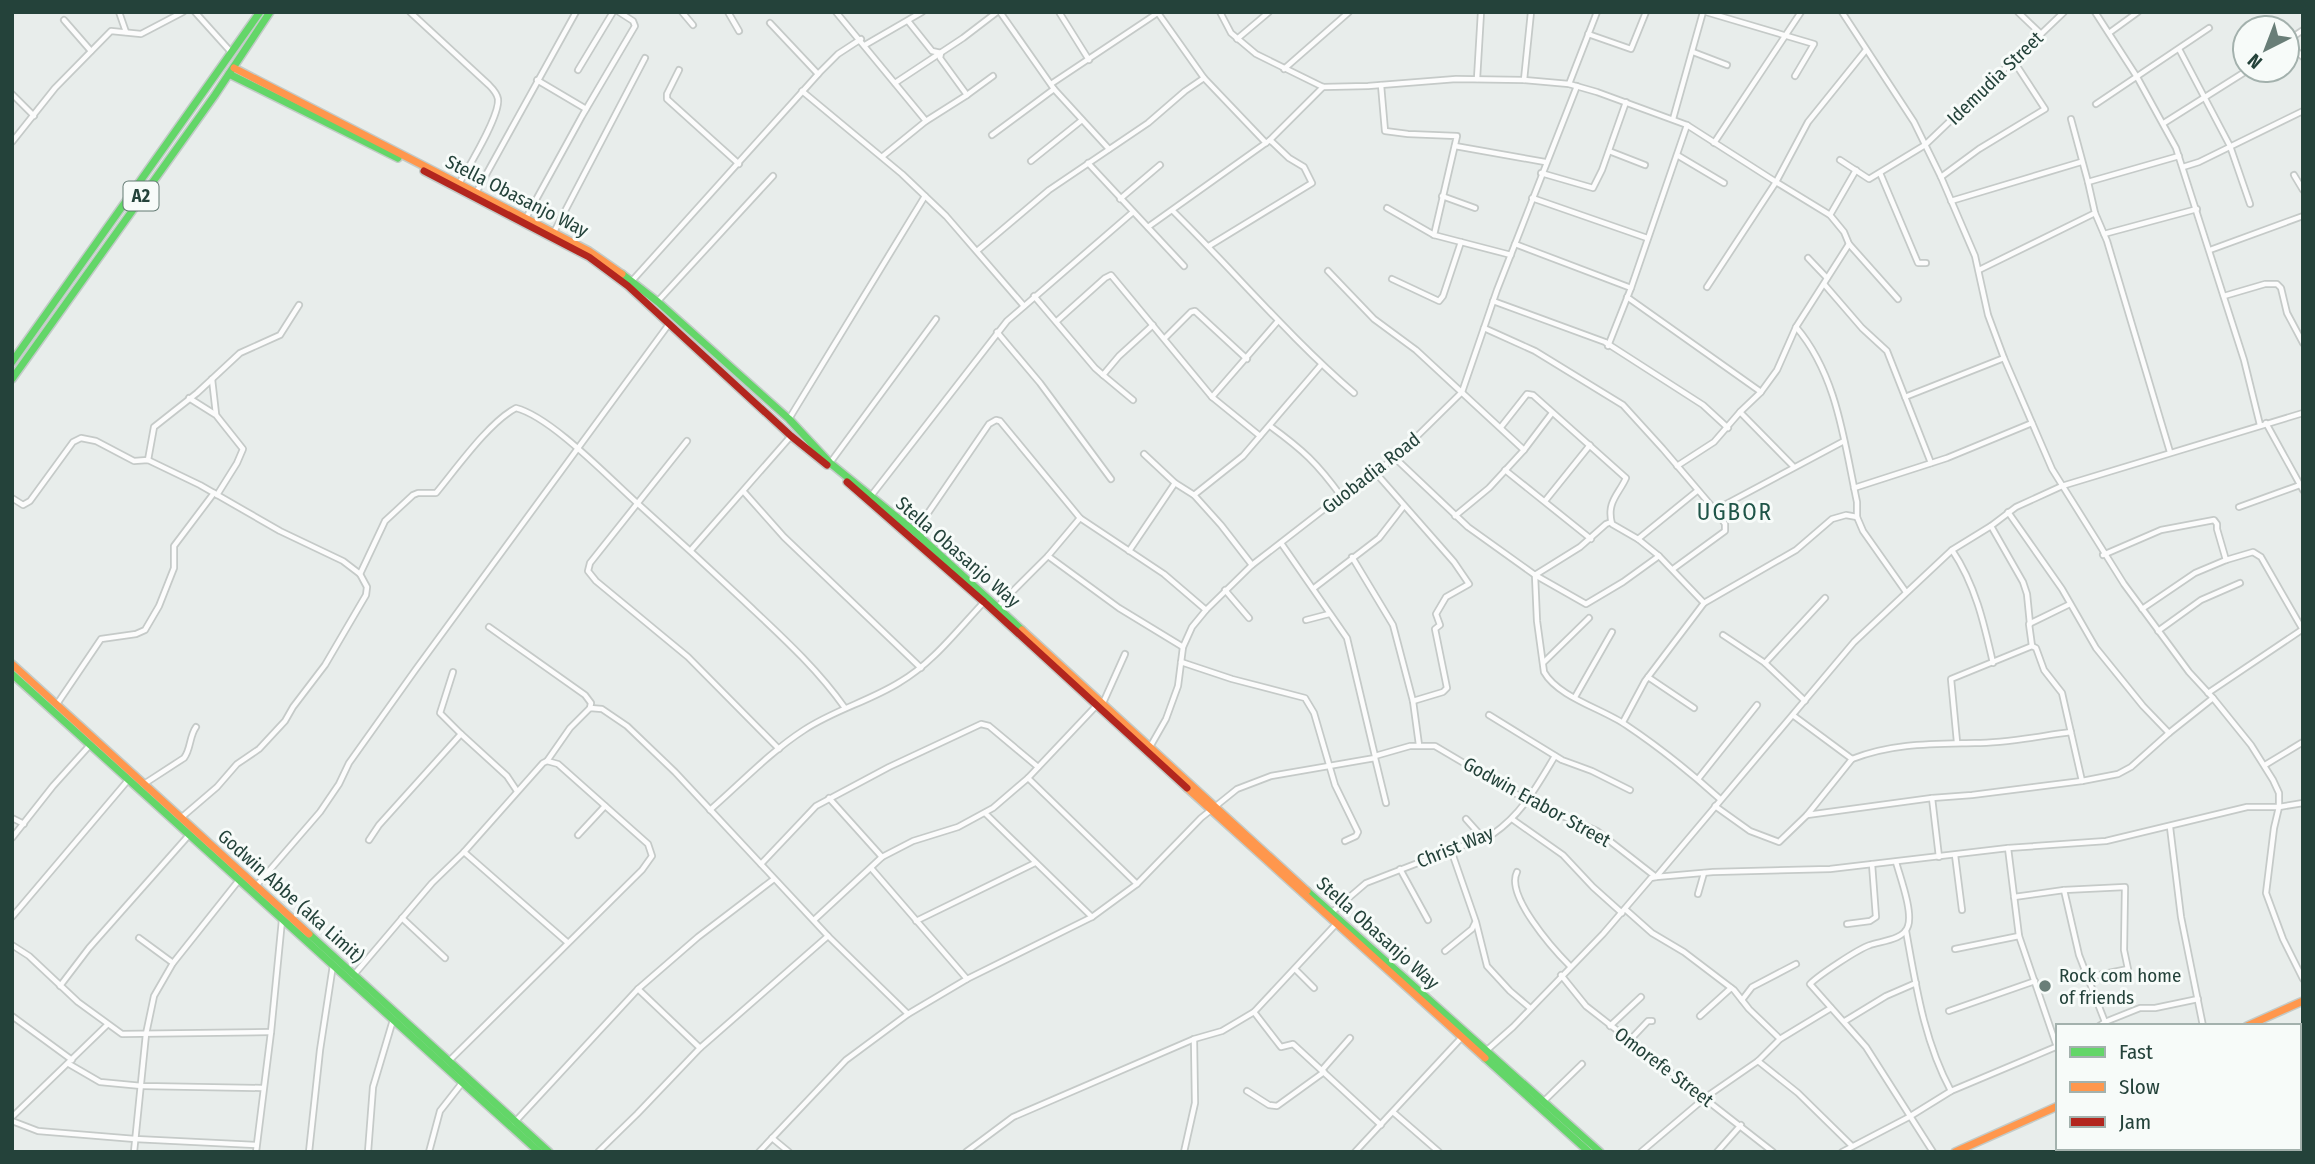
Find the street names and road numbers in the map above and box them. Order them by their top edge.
street label: Idemudia Street [1942,26,2048,130]
street label: Stella Obasanjo Way [442,150,593,242]
road number: A2 [124,182,158,210]
street label: Guobadia Road [1317,428,1425,518]
street label: Stella Obasanjo Way [891,492,1025,613]
street label: Godwin Erabor Street [1459,752,1615,852]
street label: Christ Way [1413,821,1497,873]
street label: Godwin Abbe (aka Limit) [213,824,369,968]
street label: Stella Obasanjo Way [1312,872,1444,994]
street label: Omorefe Street [1610,1022,1719,1112]

